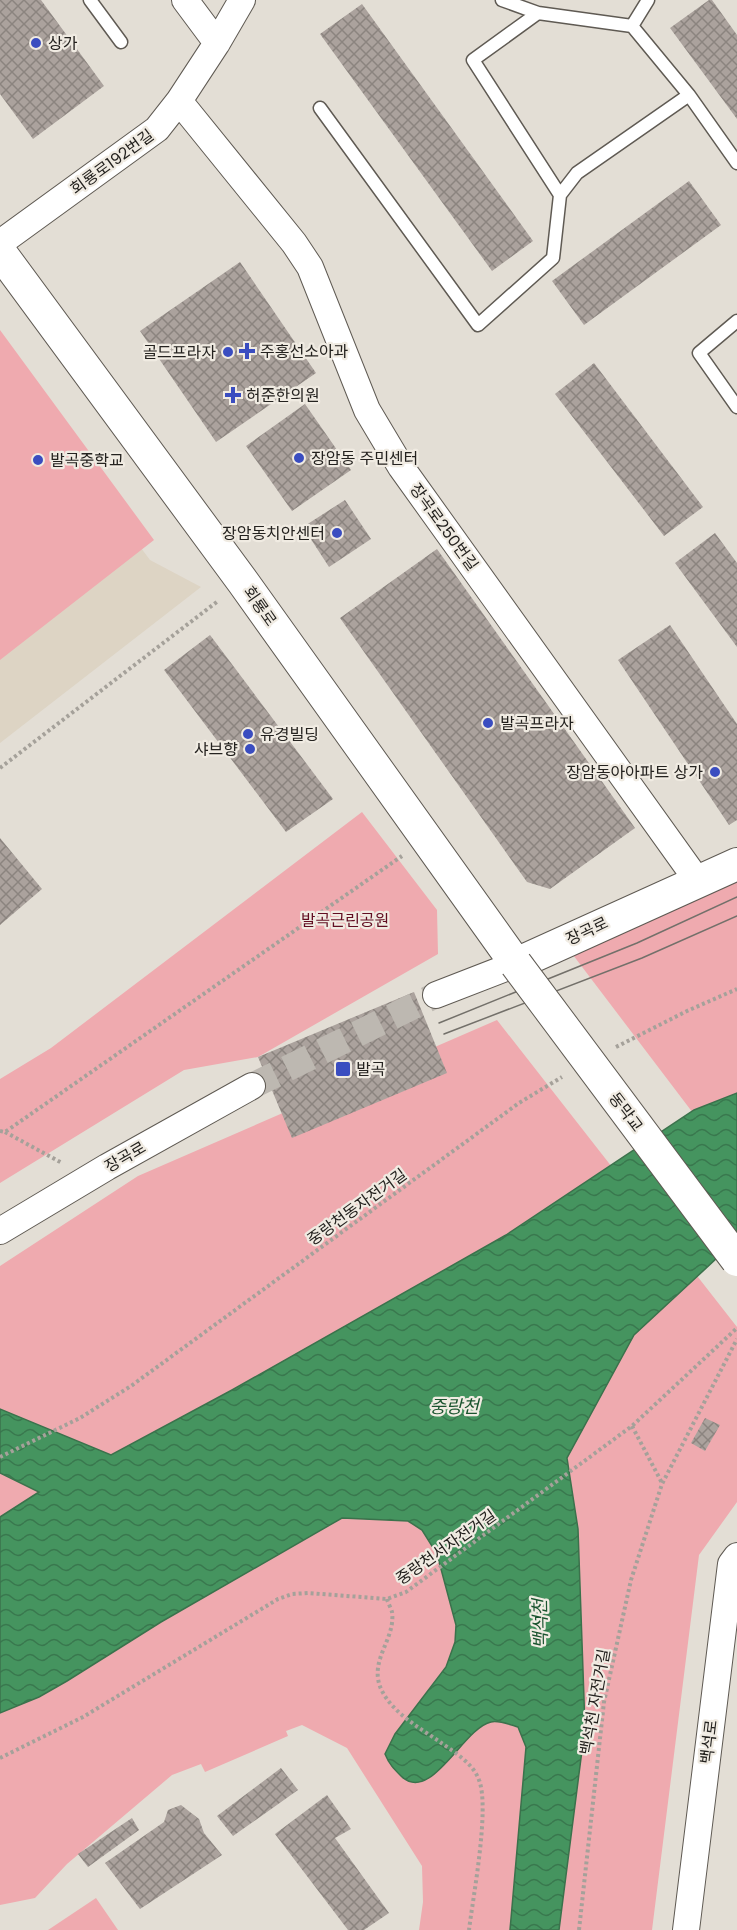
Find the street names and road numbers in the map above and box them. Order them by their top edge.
street label: 회룡로192번길 [66,124,158,200]
street label: 장곡로250번길 [404,479,484,575]
street label: 회룡로 [238,581,282,631]
street label: 장곡로 [562,911,612,951]
street label: 동막교 [604,1087,648,1137]
street label: 장곡로 [100,1136,150,1178]
street label: 중랑천동자전거길 [303,1163,411,1251]
street label: 중랑천서자전거길 [391,1504,501,1590]
street label: 백석천 자전거길 [574,1647,616,1757]
street label: 백석로 [695,1718,723,1765]

